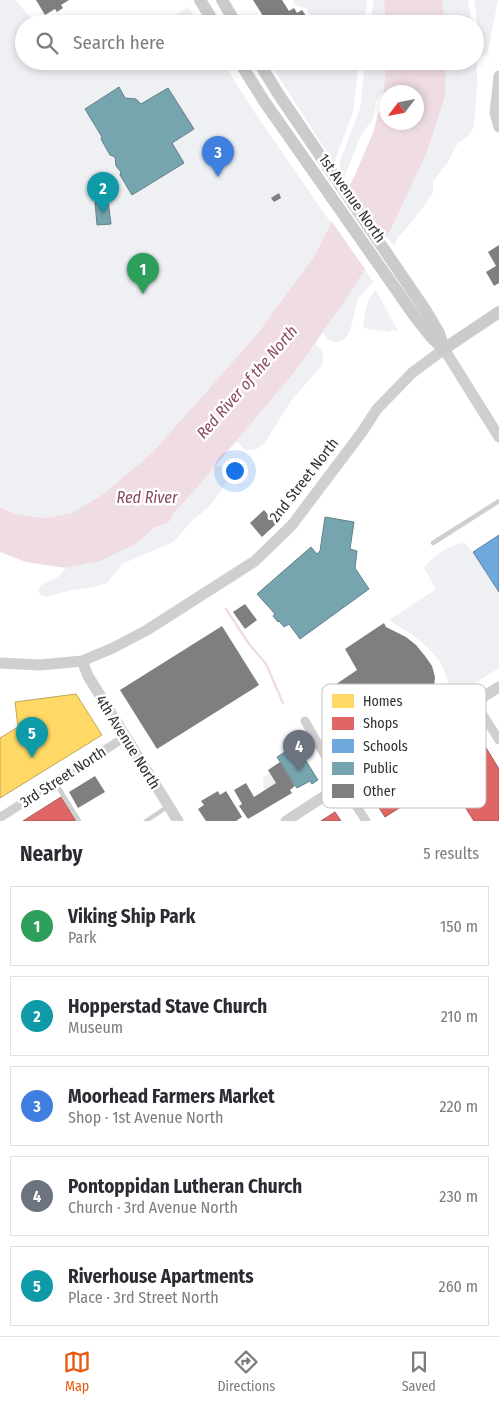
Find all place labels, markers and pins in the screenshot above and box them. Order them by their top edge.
pin: 3 [202,136,234,177]
pin: 2 [87,172,119,213]
pin: 1 [127,253,159,294]
pin: 5 [16,717,48,758]
pin: 4 [283,730,315,771]

